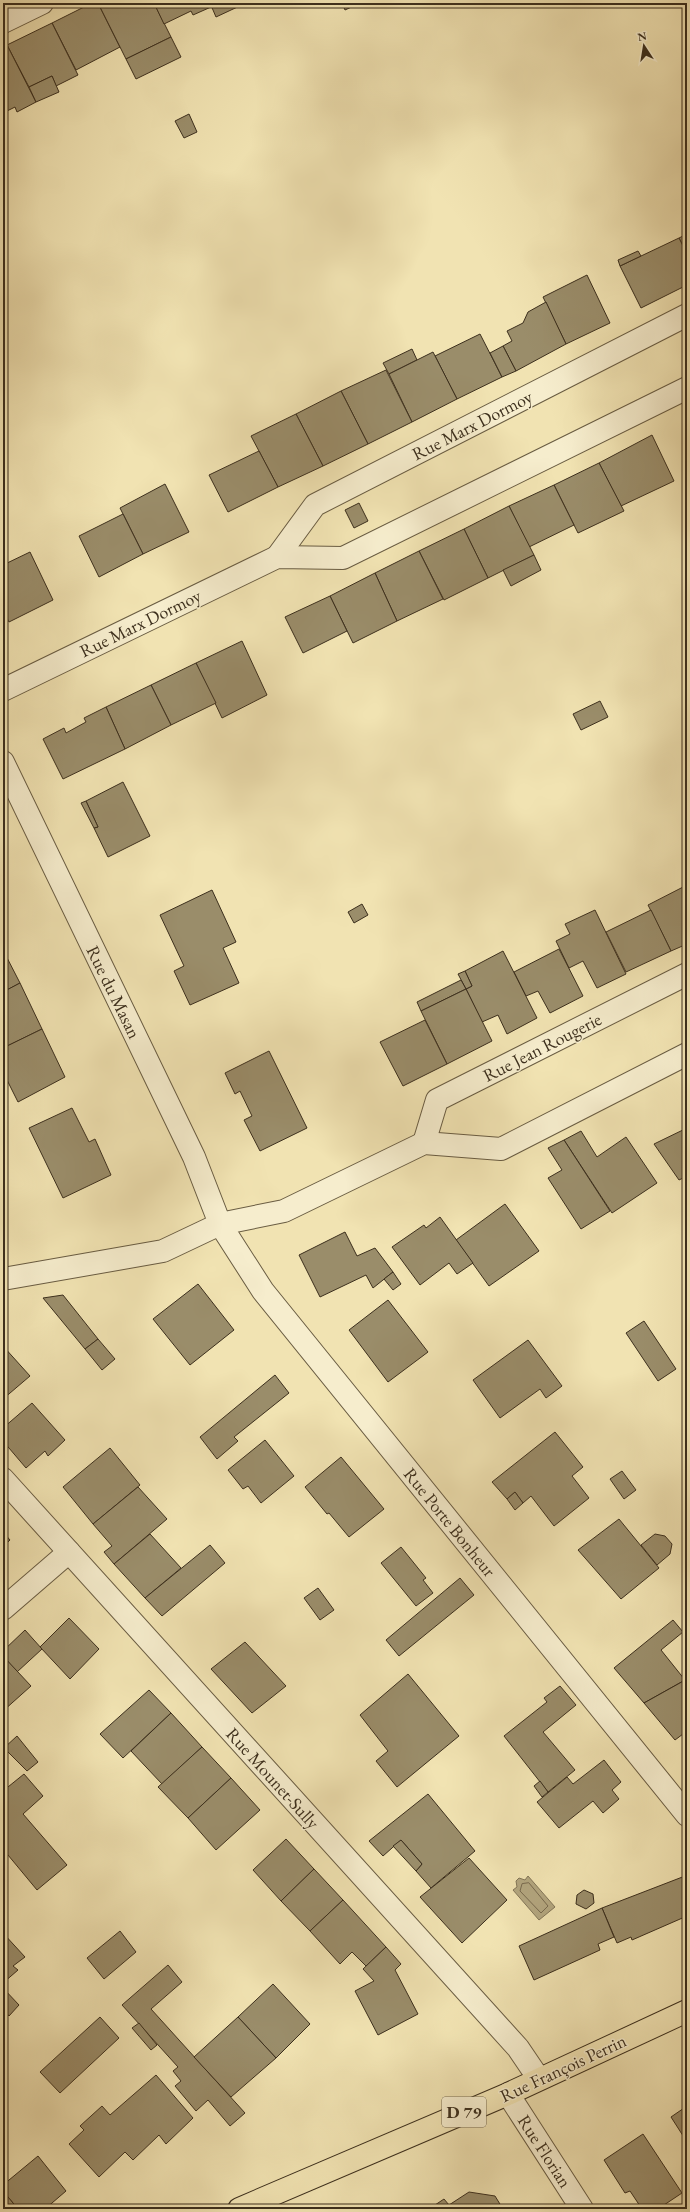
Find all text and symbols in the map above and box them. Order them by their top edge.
north arrow [624,26,664,66]
text: N [636,28,648,44]
street label: Rue Marx Dormoy [408,385,536,465]
street label: Rue Marx Dormoy [76,584,205,662]
street label: Rue du Masan [82,942,147,1043]
street label: Rue Jean Rougerie [479,1007,605,1087]
street label: Rue Porte Bonheur [399,1463,501,1581]
street label: Rue Mounet-Sully [221,1722,325,1834]
street label: Rue François Perrin [496,2029,630,2107]
road number: D 79 [442,2097,486,2127]
street label: Rue Florian [513,2110,577,2192]

